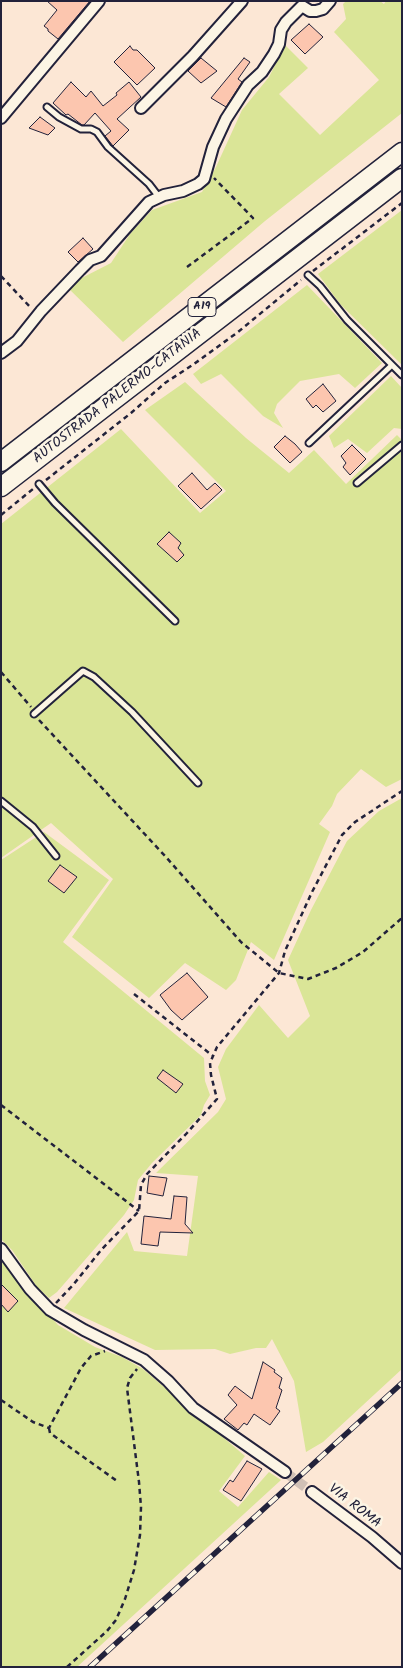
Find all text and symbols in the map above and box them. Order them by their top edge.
road number: A19 [188,298,216,316]
street label: AUTOSTRADA PALERMO-CATANIA [30,326,206,468]
street label: VIA ROMA [324,1481,384,1533]

